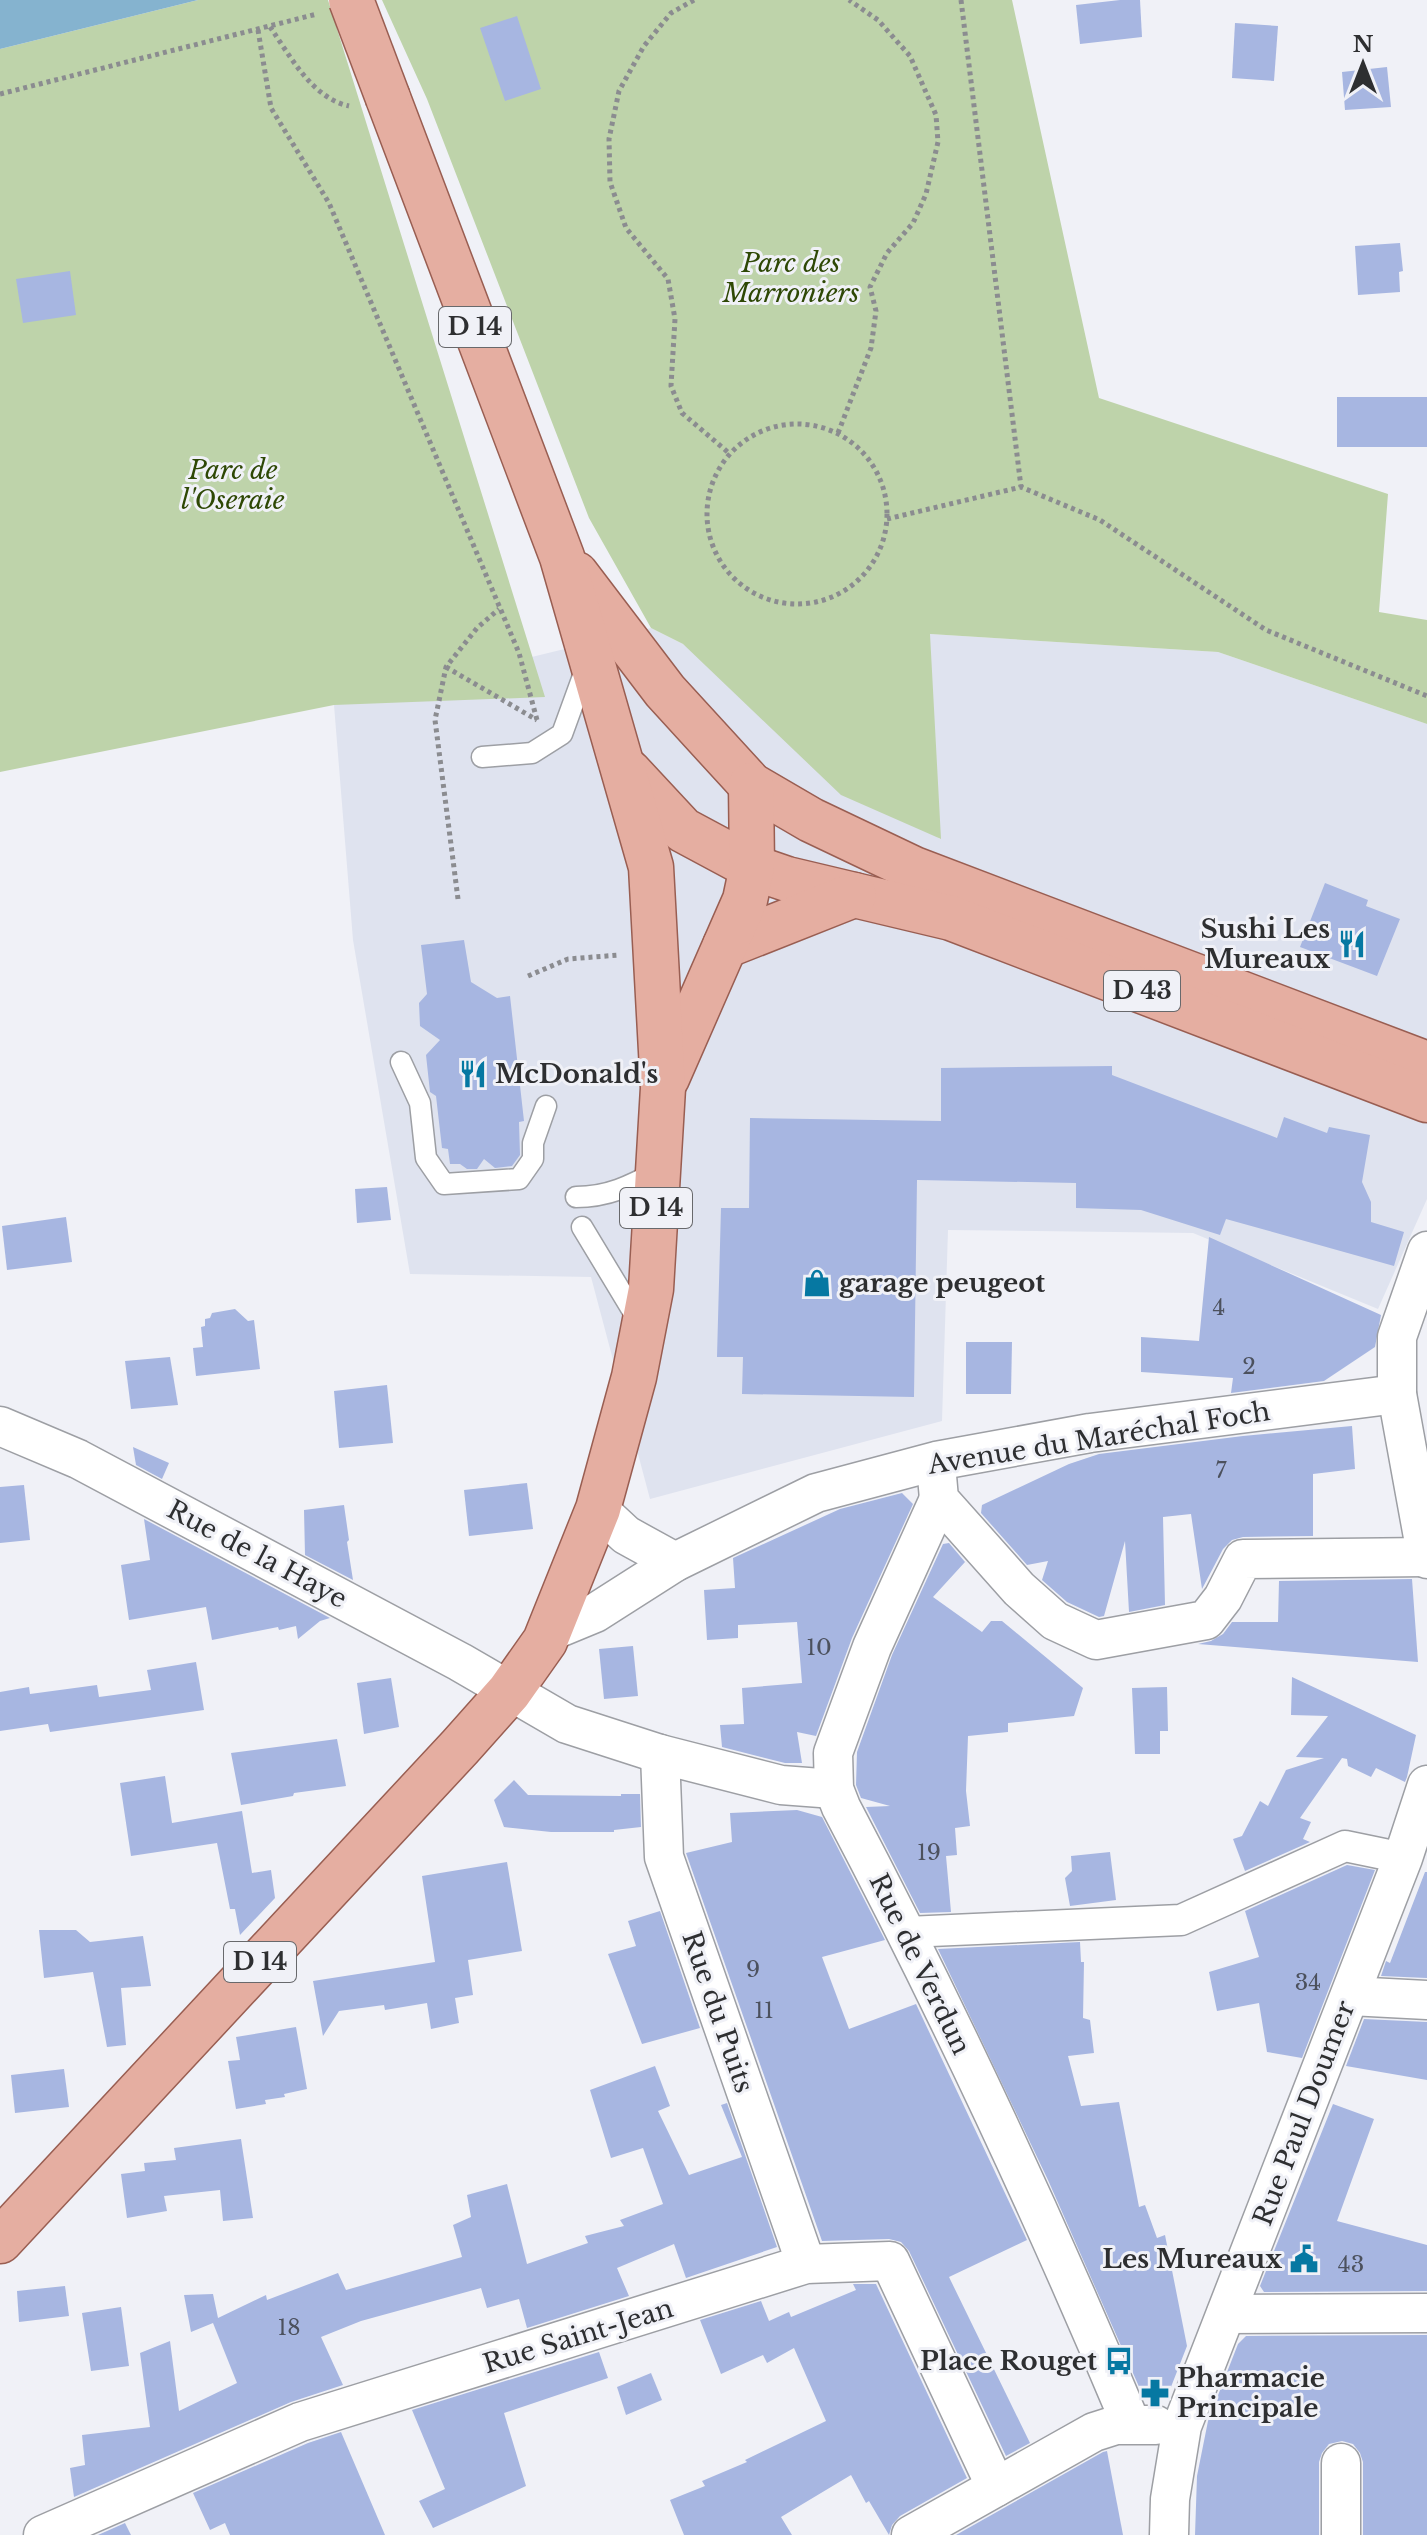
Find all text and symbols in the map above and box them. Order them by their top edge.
north arrow [1323,24,1403,104]
text: N [1353,31,1374,58]
park label: Parc des Marroniers [722,247,859,309]
road number: D 14 [439,307,511,347]
park label: Parc de l'Oseraie [181,454,285,516]
place label: Sushi Les Mureaux [1201,913,1330,975]
restaurant icon: Sushi Les Mureaux [1337,929,1367,959]
road number: D 43 [1104,971,1180,1011]
place label: McDonald's [495,1058,658,1090]
restaurant icon: McDonald's [458,1059,488,1089]
road number: D 14 [620,1188,692,1228]
place label: garage peugeot [839,1267,1045,1299]
shop icon: garage peugeot [802,1268,832,1298]
house number: 4 [1213,1294,1225,1321]
house number: 2 [1242,1353,1256,1380]
street label: Avenue du Maréchal Foch [925,1395,1272,1481]
house number: 7 [1215,1457,1227,1484]
street label: Rue de la Haye [162,1493,352,1615]
house number: 10 [806,1634,832,1661]
house number: 19 [917,1839,941,1866]
street label: Rue de Verdun [862,1868,978,2060]
street label: Rue du Puits [675,1927,761,2097]
road number: D 14 [224,1942,296,1982]
house number: 9 [746,1956,760,1983]
house number: 34 [1295,1969,1321,1996]
street label: Rue Paul Doumer [1246,1996,1362,2230]
house number: 11 [754,1997,774,2024]
place label: Les Mureaux [1102,2243,1282,2275]
public building icon: Les Mureaux [1289,2244,1319,2274]
house number: 43 [1338,2251,1364,2278]
street label: Rue Saint-Jean [479,2292,677,2380]
house number: 18 [277,2314,301,2341]
place label: Place Rouget [920,2345,1097,2377]
bus stop icon: Place Rouget [1104,2346,1134,2376]
place label: Pharmacie Principale [1177,2362,1325,2424]
pharmacy icon: Pharmacie Principale [1140,2378,1170,2408]

